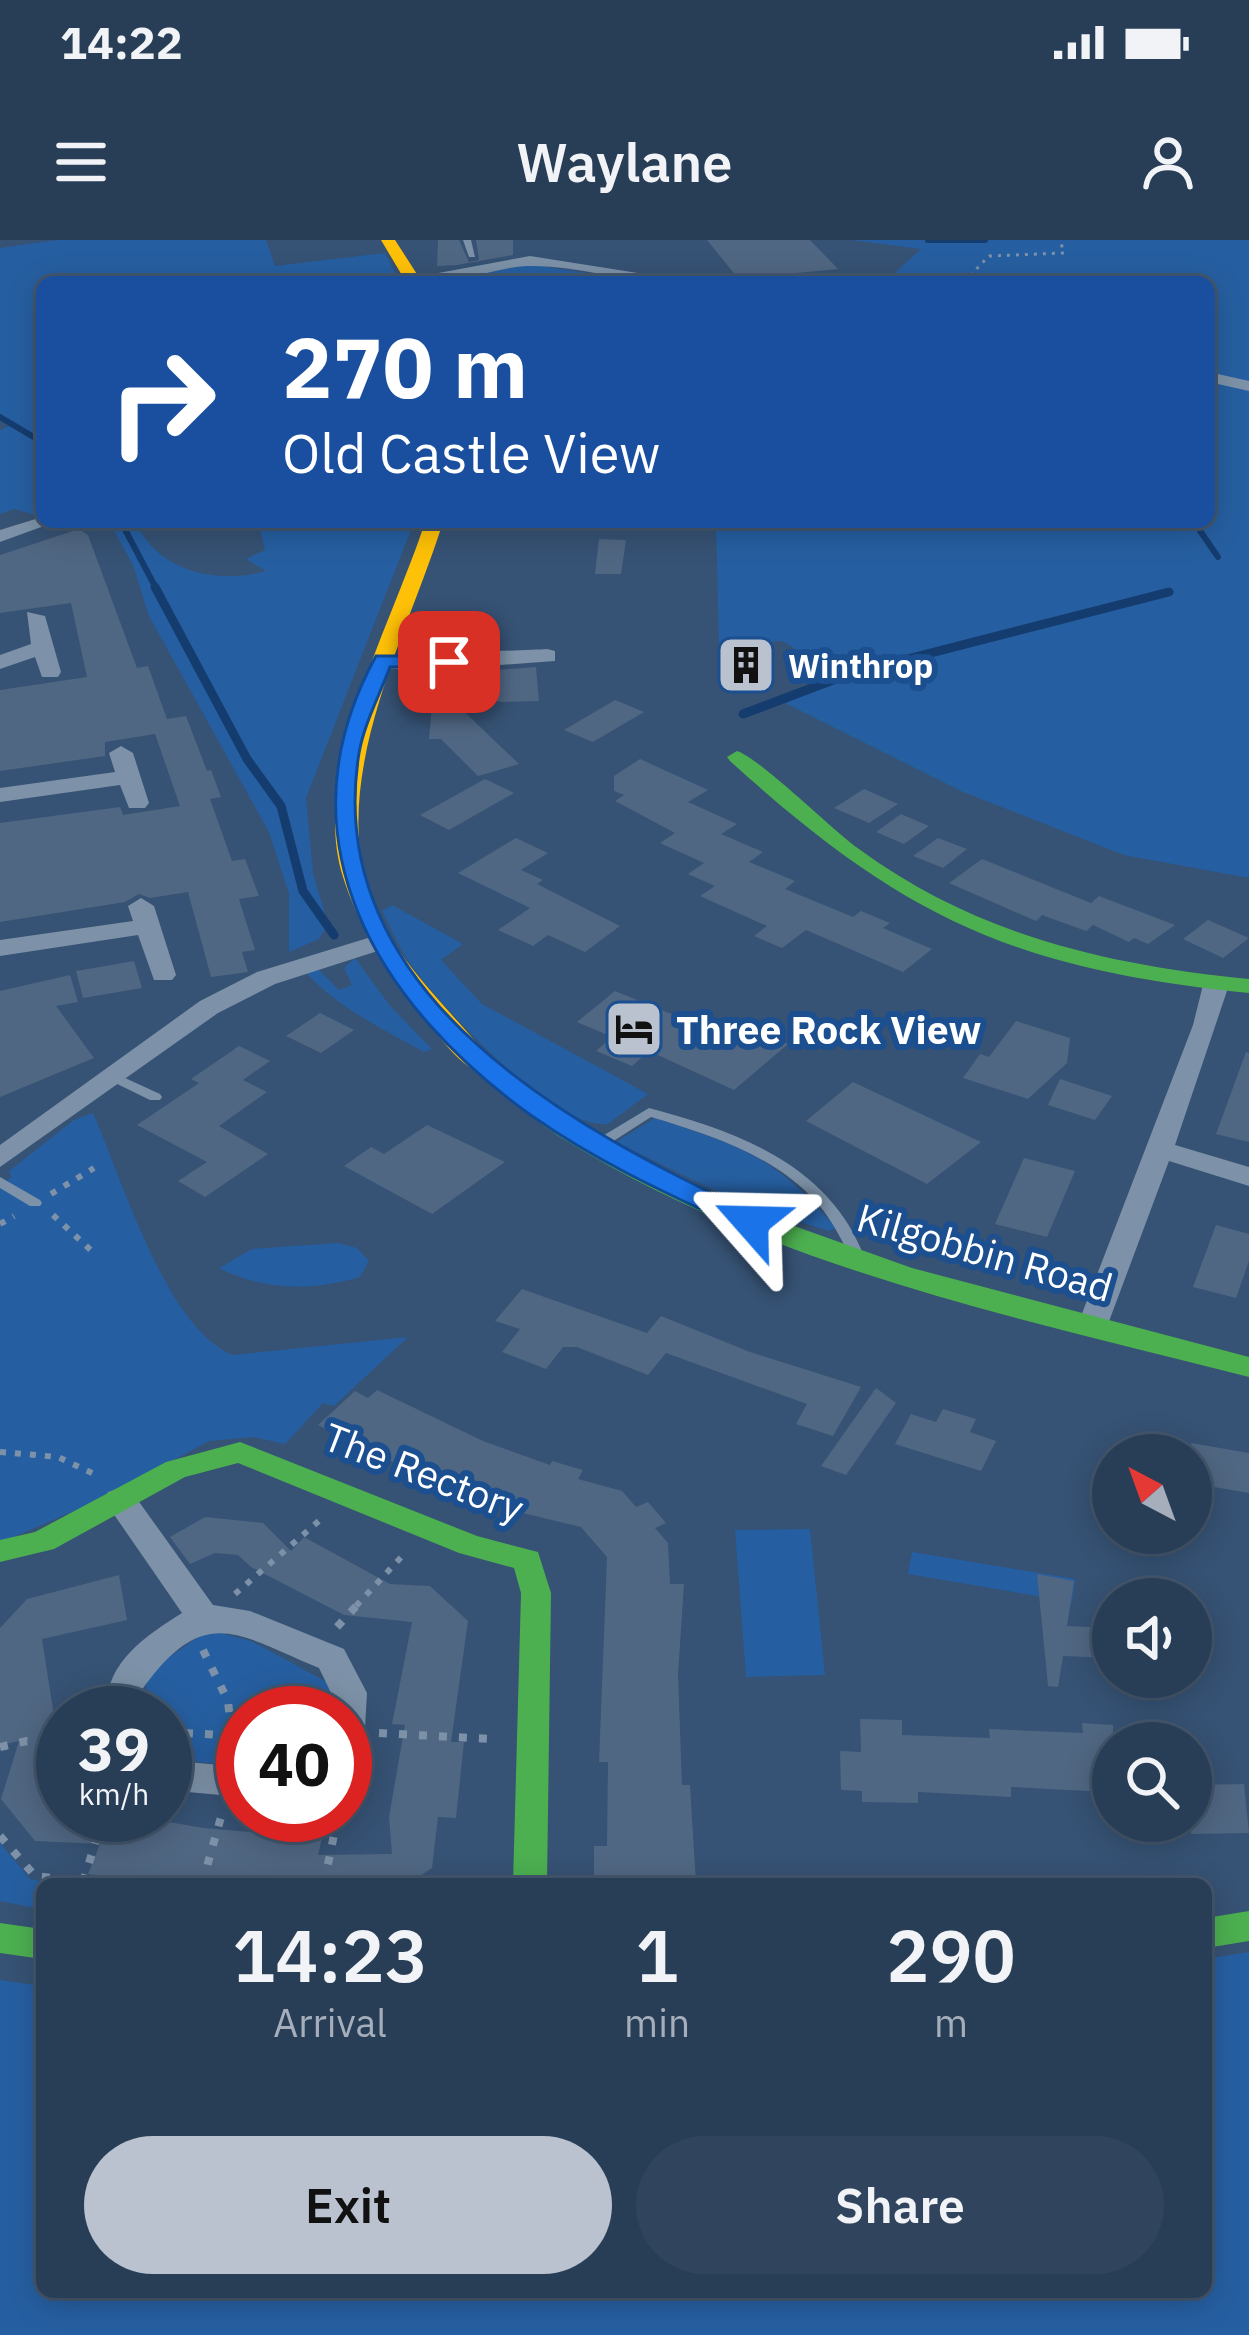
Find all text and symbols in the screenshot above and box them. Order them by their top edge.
text: 14:22 [60,13,183,71]
text: Waylane [517,127,732,197]
icon: menu [48,129,114,195]
icon: person [1135,129,1201,195]
text: 270 m [282,312,528,421]
icon: right [84,324,240,480]
text: Old Castle View [282,418,661,488]
pin [398,611,500,713]
icon: arrive [416,629,482,695]
building icon: Winthrop [715,634,777,696]
place label: Winthrop [788,644,933,687]
hotel icon: Three Rock View [603,998,665,1060]
place label: Three Rock View [676,1004,981,1055]
position arrow [688,1159,814,1285]
street label: Kilgobbin Road [851,1191,1119,1313]
street label: The Rectory [317,1411,531,1533]
north arrow [1092,1434,1212,1554]
map controls [1092,1434,1212,1842]
button: sound [1092,1578,1212,1698]
speed limit sign: 40 [216,1686,372,1842]
text: 39 [78,1709,150,1788]
button: search [1092,1722,1212,1842]
text: km/h [79,1774,149,1813]
text: 14:23 [232,1908,428,2002]
text: 1 [635,1908,679,2002]
text: 290 [886,1908,1016,2002]
text: Arrival [273,1997,387,2048]
text: min [624,1997,690,2048]
text: m [934,1997,968,2048]
button: Exit [84,2136,612,2274]
button: Share [636,2136,1164,2274]

